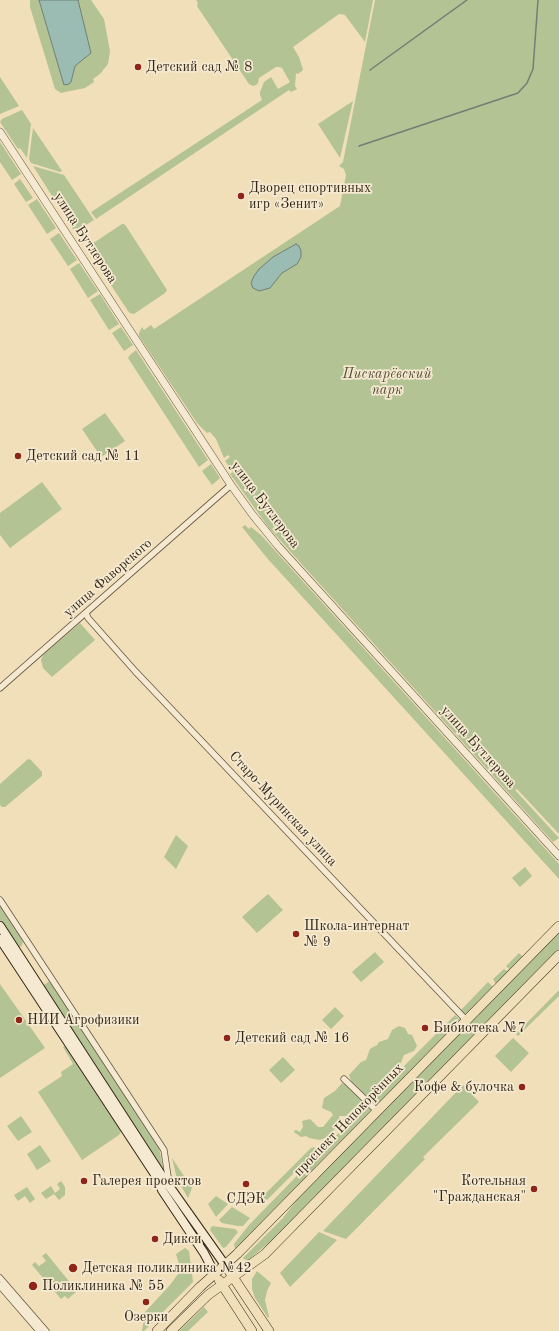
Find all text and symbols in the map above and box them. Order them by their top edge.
place label: Детский сад № 8 [146,59,252,75]
marker: Детский сад № 8 [133,62,143,72]
place label: Дворец спортивных игр «Зенит» [249,180,371,212]
street label: улица Бутлерова [49,189,121,287]
marker: Дворец спортивных игр «Зенит» [236,191,246,201]
park label: Пискарёвский парк [342,366,432,398]
place label: Детский сад № 11 [26,448,140,464]
marker: Детский сад № 11 [13,451,23,461]
street label: улица Бутлерова [227,458,303,552]
street label: улица Фаворского [60,535,156,621]
street label: улица Бутлерова [437,702,519,792]
street label: Старо-Муринская улица [225,748,341,870]
place label: Школа-интернат № 9 [304,918,409,950]
marker: Школа-интернат № 9 [291,929,301,939]
place label: НИИ Агрофизики [27,1012,140,1028]
marker: НИИ Агрофизики [14,1015,24,1025]
place label: Бибиотека №7 [433,1020,526,1036]
marker: Бибиотека №7 [420,1023,430,1033]
place label: Детский сад № 16 [235,1030,349,1046]
marker: Детский сад № 16 [222,1033,232,1043]
street label: проспект Непокорённых [290,1060,408,1180]
place label: Кофе & булочка [414,1079,514,1095]
marker: Кофе & булочка [517,1082,527,1092]
place label: Галерея проектов [92,1173,201,1189]
place label: Котельная "Гражданская" [433,1173,526,1206]
marker: Галерея проектов [79,1176,89,1186]
marker: СДЭК [241,1179,251,1189]
marker: Котельная "Гражданская" [529,1184,539,1194]
place label: СДЭК [227,1191,265,1207]
place label: Дикси [163,1231,202,1247]
marker: Дикси [150,1234,160,1244]
place label: Детская поликлиника №42 [82,1260,252,1276]
marker: Детская поликлиника №42 [67,1262,79,1274]
place label: Поликлиника № 55 [42,1278,164,1294]
marker: Поликлиника № 55 [27,1280,39,1292]
marker: Озерки [141,1297,151,1307]
place label: Озерки [124,1309,168,1325]

